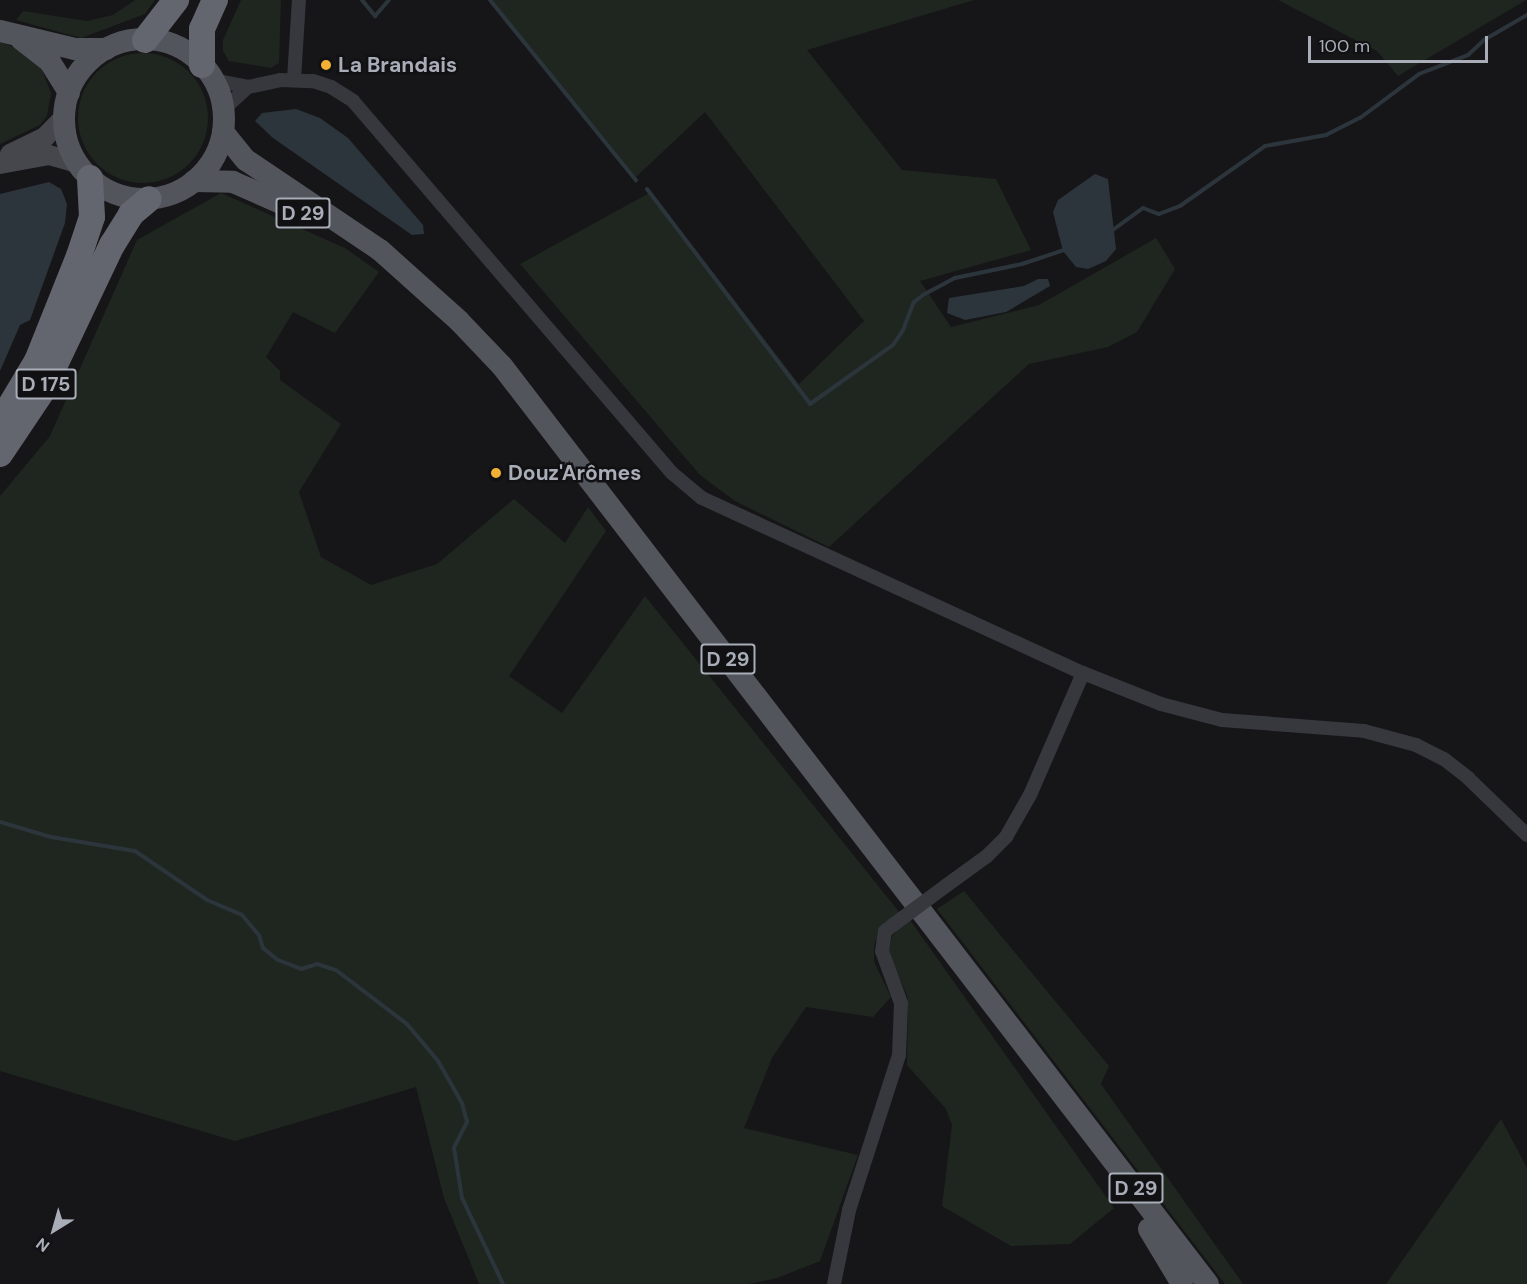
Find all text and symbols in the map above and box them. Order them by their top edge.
scale bar [1311,24,1491,62]
text: 100 m [1319,34,1370,58]
place label: La Brandais [338,52,457,78]
marker: La Brandais [319,58,333,72]
road number: D 29 [274,196,332,230]
road number: D 175 [15,367,78,401]
place label: Douz'Arômes [508,460,641,486]
marker: Douz'Arômes [489,466,503,480]
road number: D 29 [700,642,756,676]
road number: D 29 [1108,1171,1164,1205]
north arrow [24,1200,84,1260]
text: N [32,1233,54,1257]

